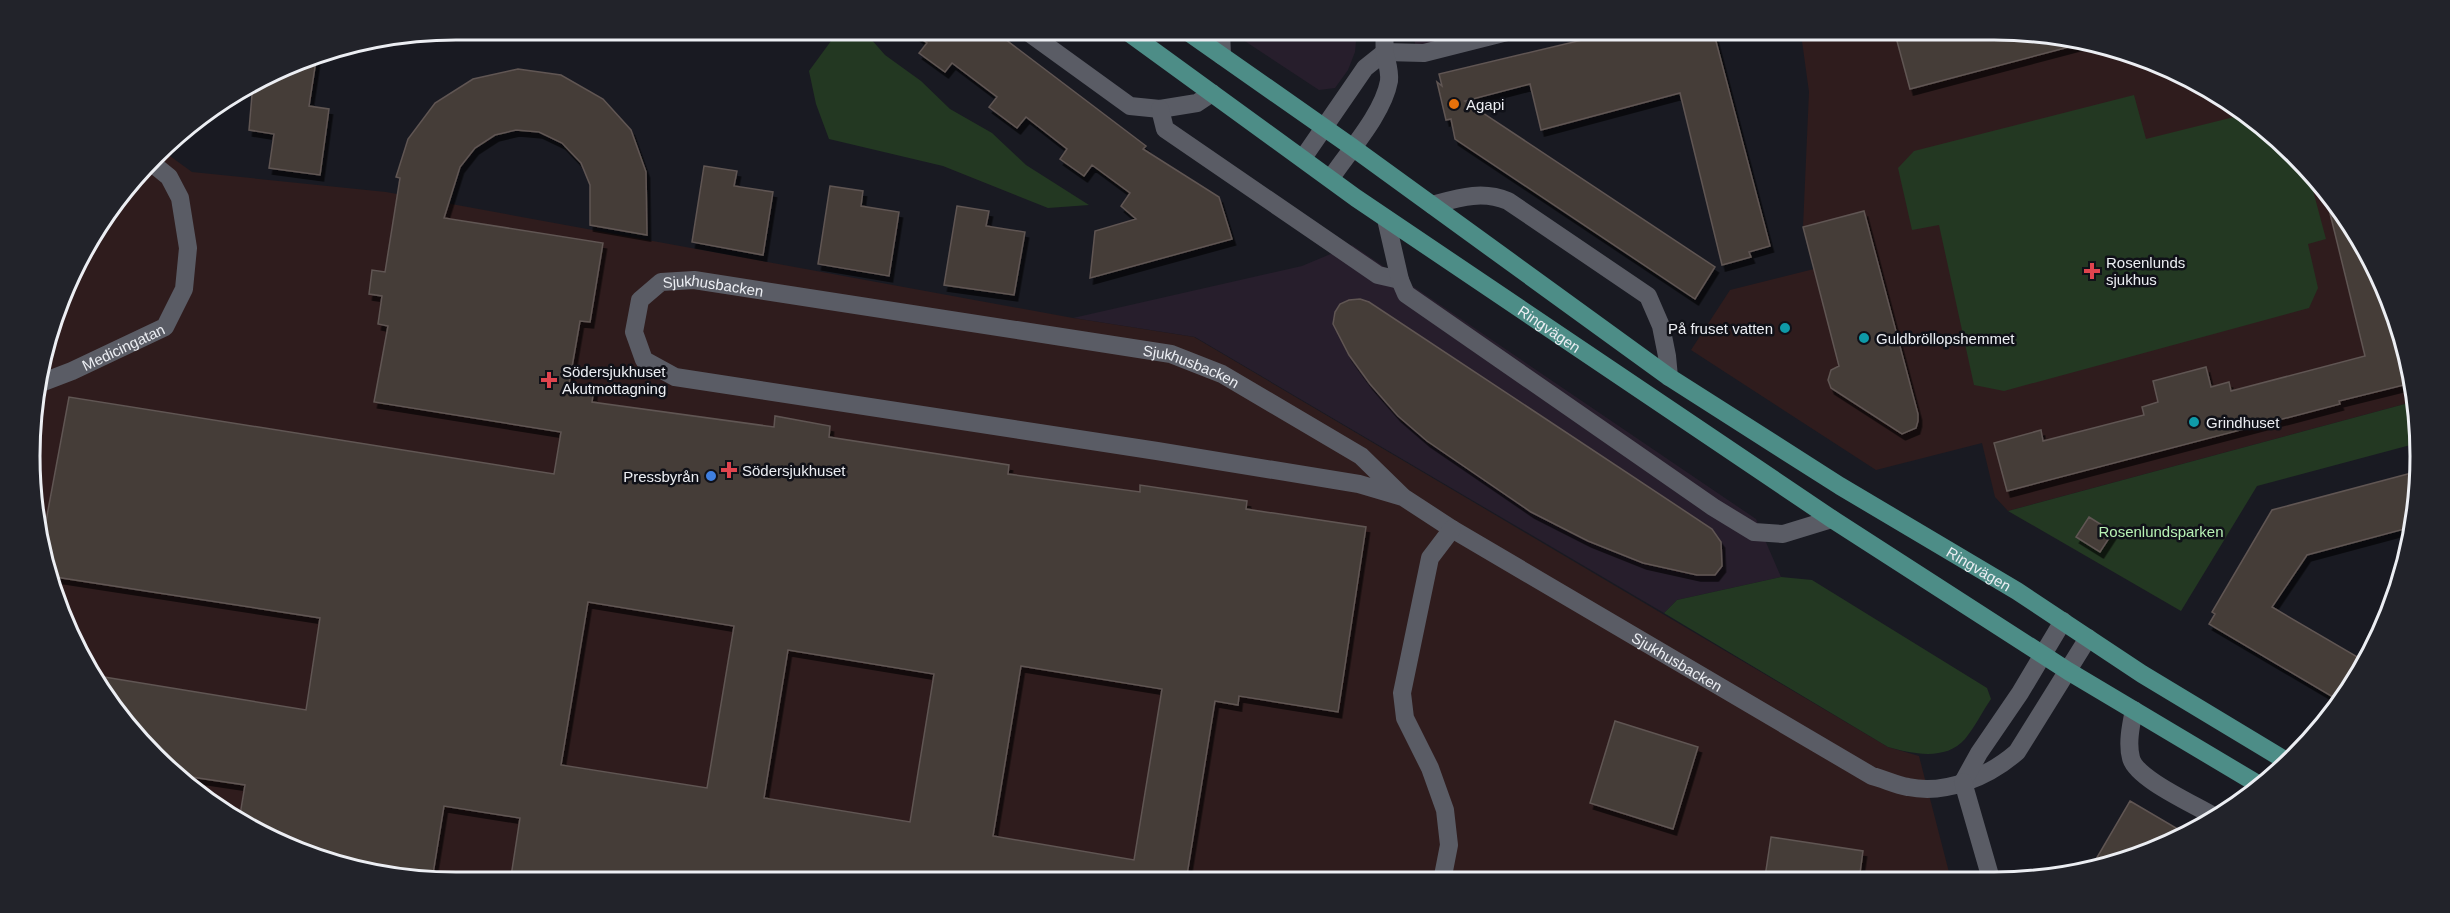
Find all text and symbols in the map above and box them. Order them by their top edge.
place label: Agapi [1466,96,1504,113]
marker: Agapi [1447,97,1461,111]
place label: Rosenlunds sjukhus [2106,254,2185,288]
marker: Rosenlunds sjukhus [2083,262,2101,280]
street label: Sjukhusbacken [662,271,765,299]
street label: Ringvägen [1515,301,1584,356]
street label: Medicingatan [79,320,167,374]
place label: På fruset vatten [1668,320,1773,337]
marker: På fruset vatten [1778,321,1792,335]
place label: Guldbröllopshemmet [1876,330,2015,347]
marker: Guldbröllopshemmet [1857,331,1871,345]
street label: Sjukhusbacken [1142,341,1243,391]
place label: Södersjukhuset Akutmottagning [562,363,666,397]
marker: Södersjukhuset Akutmottagning [540,371,558,389]
place label: Grindhuset [2206,414,2280,431]
marker: Grindhuset [2187,415,2201,429]
marker: Södersjukhuset [720,461,738,479]
place label: Södersjukhuset [742,462,846,479]
place label: Pressbyrån [623,468,699,485]
marker: Pressbyrån [704,469,718,483]
park label: Rosenlundsparken [2098,523,2224,540]
street label: Ringvägen [1944,543,2014,594]
street label: Sjukhusbacken [1629,628,1725,695]

